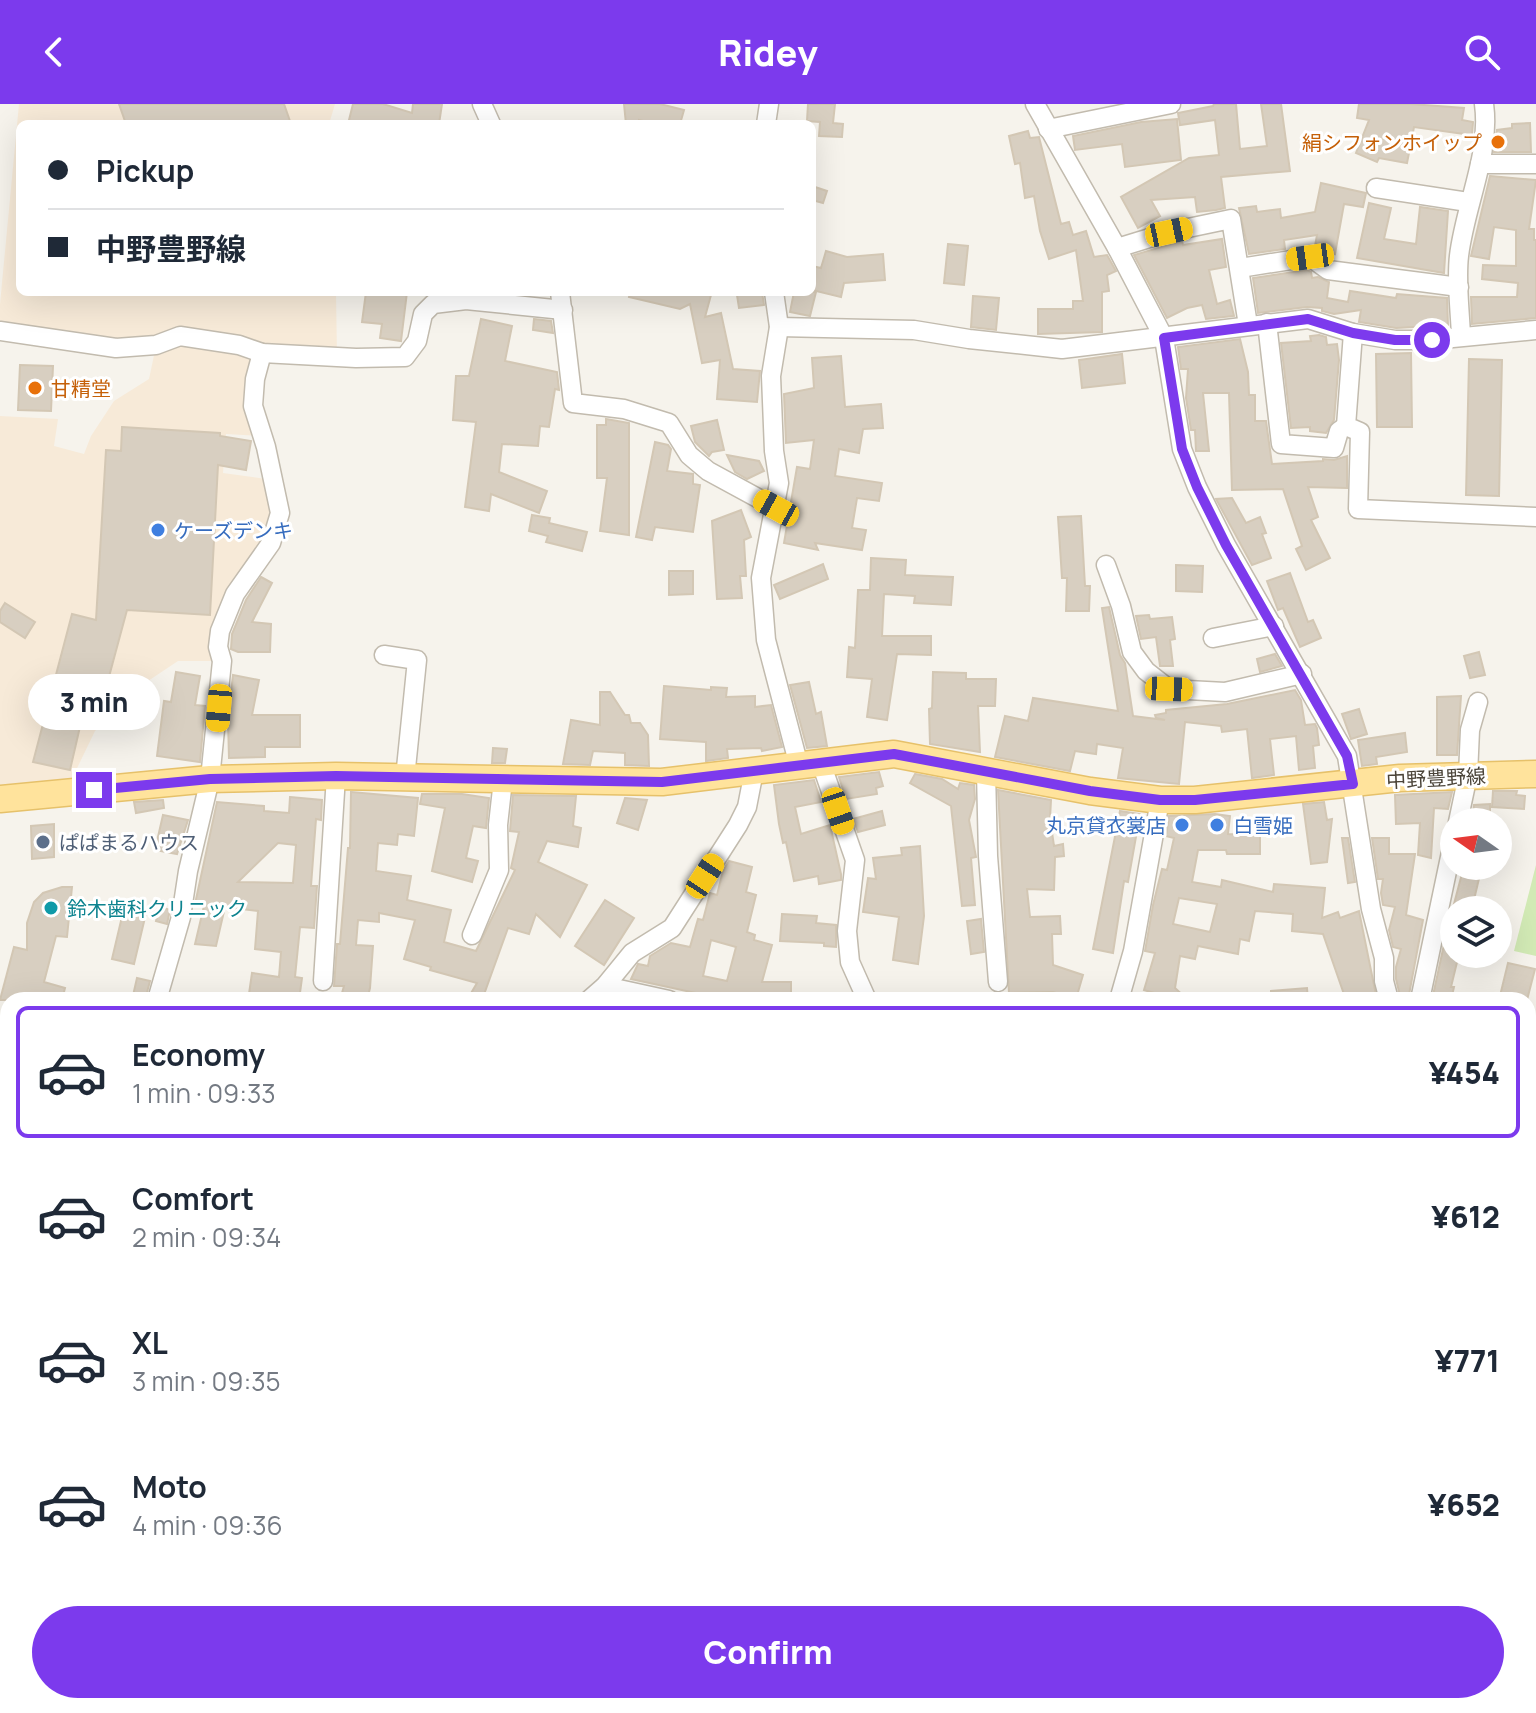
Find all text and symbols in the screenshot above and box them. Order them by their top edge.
text: Ridey [718,28,818,77]
icon: back [32,30,76,74]
icon: search [1460,30,1504,74]
place label: 絹シフォンホイップ [1302,129,1482,156]
marker: 絹シフォンホイップ [1489,133,1507,151]
text: Pickup [96,150,194,191]
car [1143,215,1195,249]
text: 中野豊野線 [96,228,246,269]
car [1285,242,1335,272]
route start [1414,322,1450,358]
place label: 甘精堂 [51,375,111,402]
marker: 甘精堂 [26,379,44,397]
car [749,486,803,530]
place label: ケーズデンキ [174,517,293,544]
marker: ケーズデンキ [149,521,167,539]
callout: 3 min [28,674,160,730]
car [1145,676,1193,702]
car [205,683,233,733]
text: 3 min [60,684,128,720]
street label: 中野豊野線 [1385,762,1487,794]
route end [76,772,112,808]
car [819,784,857,838]
north arrow [1440,808,1512,880]
map controls [1440,808,1512,968]
place label: 丸京貸衣裳店 [1046,812,1166,839]
place label: 白雪姫 [1233,812,1293,839]
marker: 丸京貸衣裳店 [1173,816,1191,834]
marker: 白雪姫 [1208,816,1226,834]
place label: ぱぱまるハウス [59,829,199,856]
marker: ぱぱまるハウス [34,833,52,851]
car [682,849,728,903]
place label: 鈴木歯科クリニック [67,895,247,922]
button: layers [1440,896,1512,968]
marker: 鈴木歯科クリニック [42,899,60,917]
text: Economy [132,1034,265,1075]
icon: car [36,1036,108,1108]
text: ¥454 [1429,1052,1500,1093]
text: 1 min · 09:33 [132,1075,276,1111]
text: Comfort [132,1178,254,1219]
icon: car [36,1180,108,1252]
text: ¥612 [1431,1196,1500,1237]
text: 2 min · 09:34 [132,1219,281,1255]
text: XL [132,1322,168,1363]
icon: car [36,1324,108,1396]
text: ¥771 [1435,1340,1500,1381]
text: 3 min · 09:35 [132,1363,281,1399]
text: Moto [132,1466,207,1507]
icon: car [36,1468,108,1540]
text: ¥652 [1427,1484,1500,1525]
text: 4 min · 09:36 [132,1507,283,1543]
button: Confirm [32,1606,1504,1698]

